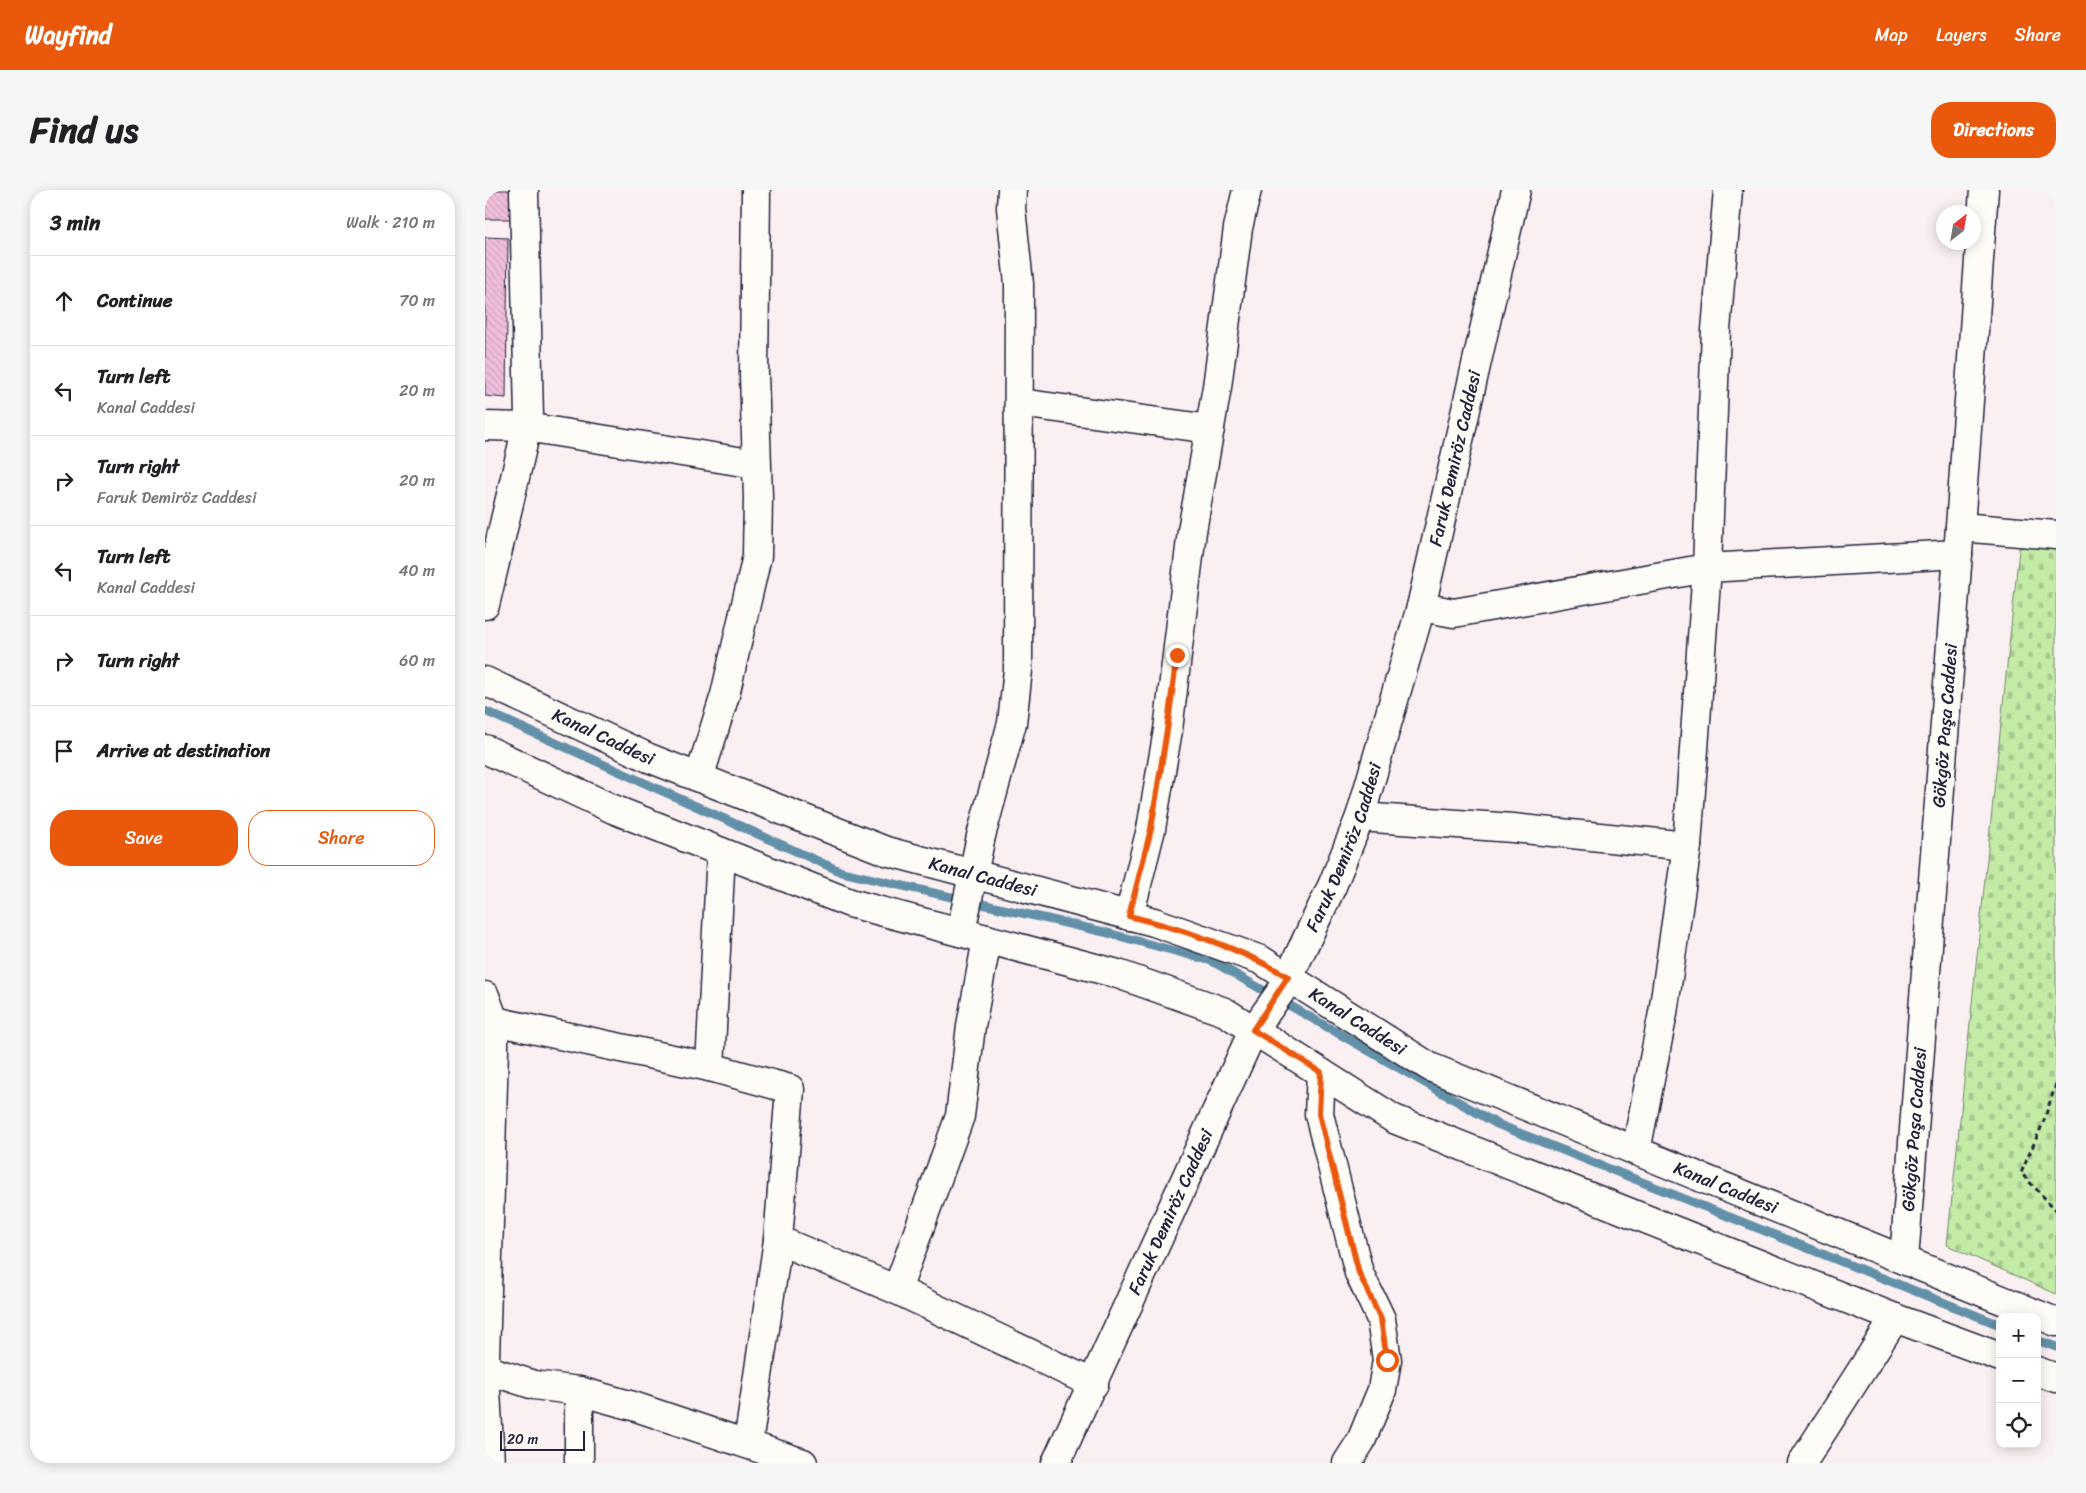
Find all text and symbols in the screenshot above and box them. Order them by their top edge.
text: Wayfind [25,14,111,56]
text: Map [1875,19,1908,51]
text: Layers [1936,19,1987,51]
text: Share [2015,19,2061,51]
text: Find us [30,99,138,161]
button: Directions [1931,102,2056,158]
text: 3 min [50,204,100,242]
north arrow [1936,205,1981,250]
text: Walk · 210 m [346,208,435,237]
text: Continue [97,284,173,317]
text: 70 m [399,286,435,315]
icon: ahead [50,287,78,315]
text: Turn left [97,360,170,393]
street label: Faruk Demiröz Caddesi [1419,366,1491,549]
text: 20 m [399,376,435,405]
icon: left [50,377,78,405]
text: Kanal Caddesi [97,393,195,422]
text: Turn right [97,450,179,483]
text: 20 m [399,466,435,495]
icon: right [50,467,78,495]
text: Faruk Demiröz Caddesi [97,483,256,512]
text: Turn left [97,540,170,573]
text: 40 m [398,556,435,585]
icon: left [50,557,78,585]
text: Kanal Caddesi [97,573,195,602]
street label: Gökgöz Paşa Caddesi [1923,641,1967,809]
text: Turn right [97,644,179,677]
route end [1166,644,1189,667]
text: 60 m [399,646,435,675]
icon: right [50,647,78,675]
street label: Kanal Caddesi [547,699,660,775]
text: Arrive at destination [97,734,270,767]
icon: arrive [50,737,78,765]
street label: Faruk Demiröz Caddesi [1296,758,1391,937]
button: Save [50,810,238,866]
button: Share [248,810,435,866]
street label: Kanal Caddesi [925,847,1041,907]
street label: Kanal Caddesi [1303,978,1414,1065]
street label: Gökgöz Paşa Caddesi [1892,1045,1936,1213]
street label: Faruk Demiröz Caddesi [1119,1123,1223,1300]
street label: Kanal Caddesi [1669,1152,1784,1224]
map controls [1996,1313,2041,1448]
button: + [1996,1313,2041,1358]
route start [1376,1349,1399,1372]
button: − [1996,1358,2041,1403]
button: locate [1996,1403,2041,1448]
text: 20 m [507,1427,538,1452]
scale bar [500,1428,585,1451]

